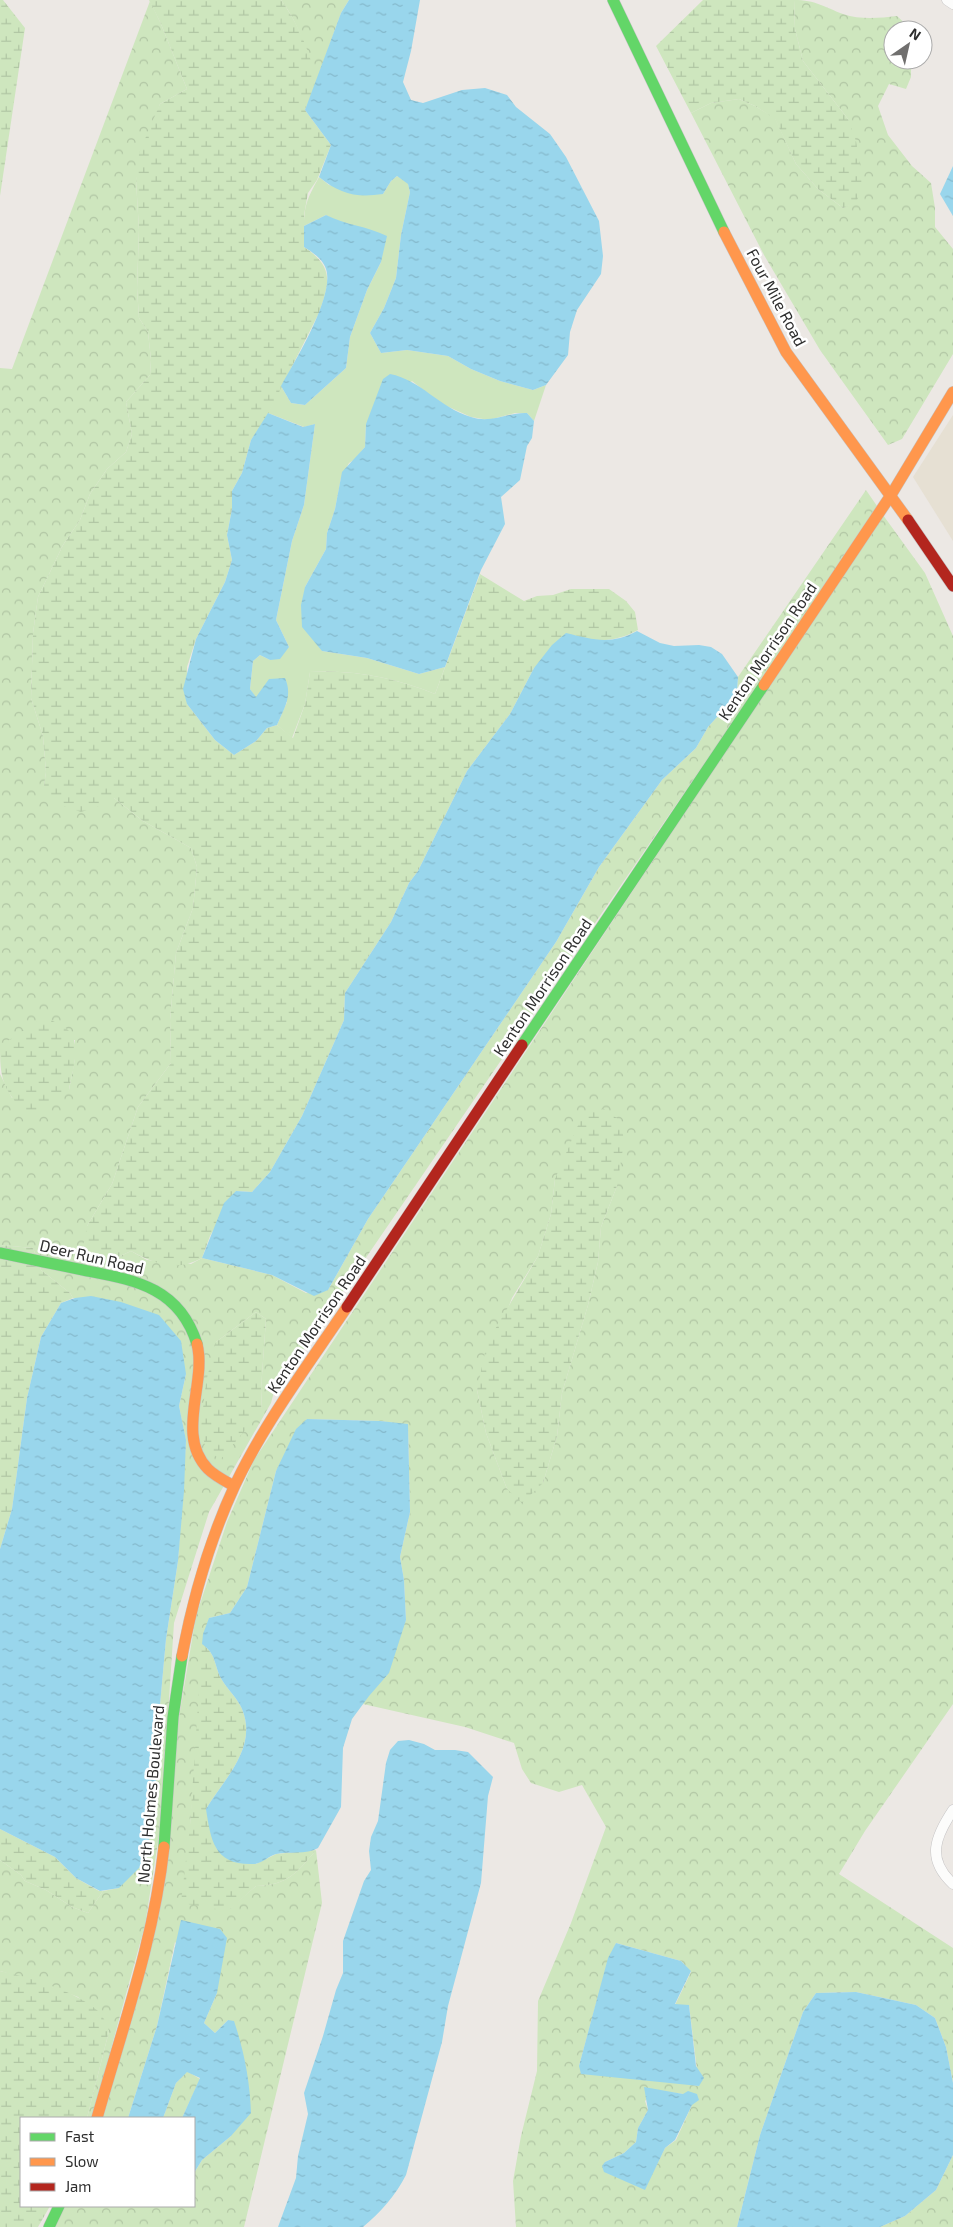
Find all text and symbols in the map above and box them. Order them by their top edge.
north arrow [883,20,933,70]
text: N [907,24,924,44]
street label: Four Mile Road [743,245,811,349]
street label: Kenton Morrison Road [714,579,820,723]
street label: Kenton Morrison Road [489,915,595,1059]
street label: Deer Run Road [38,1235,146,1277]
street label: Kenton Morrison Road [263,1252,369,1396]
street label: North Holmes Boulevard [133,1704,167,1884]
legend [20,2117,195,2207]
text: Fast [65,2127,95,2145]
text: Slow [65,2152,99,2170]
text: Jam [65,2177,91,2195]

